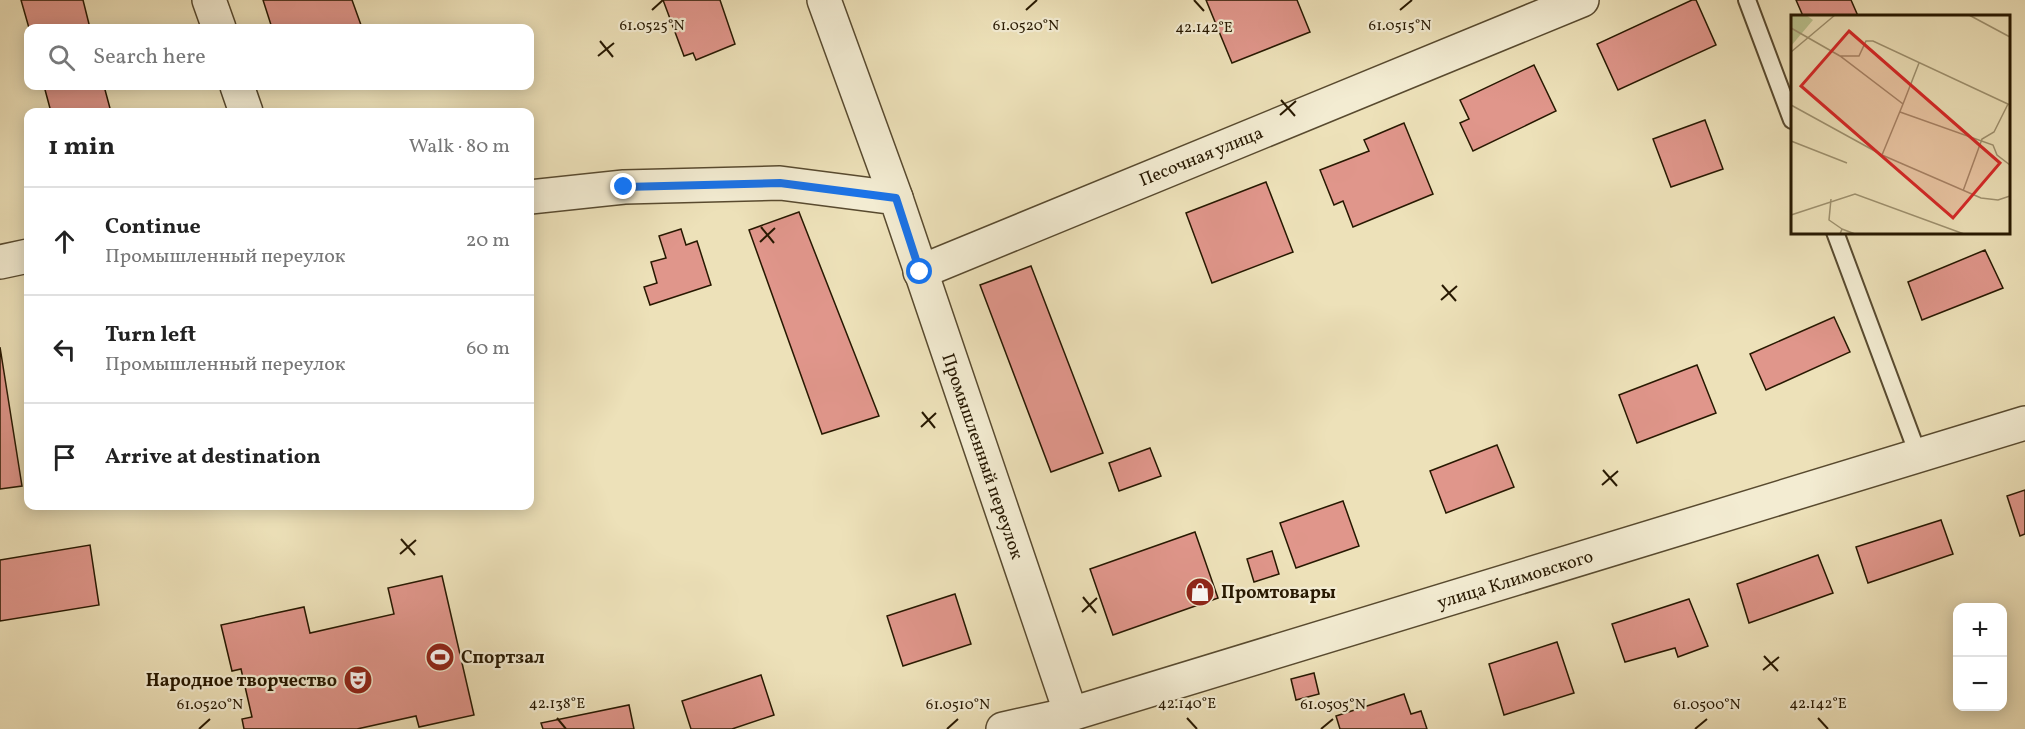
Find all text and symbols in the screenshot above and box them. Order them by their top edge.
inset map [1791,15,2010,234]
text: 61.0525°N [619,16,685,37]
text: 61.0520°N [993,16,1059,37]
text: 61.0515°N [1369,16,1431,37]
text: 42.142°E [1175,18,1233,39]
search box [24,24,534,90]
icon: search [45,41,78,74]
text: Search here [93,42,206,73]
street label: Песочная улица [1136,121,1267,194]
text: 1 min [48,129,115,165]
text: Walk · 80 m [409,133,510,161]
route end [610,173,636,199]
text: Continue [105,212,201,243]
icon: ahead [48,225,81,258]
text: 20 m [466,227,510,255]
text: Промышленный переулок [105,243,345,271]
route start [906,258,932,284]
text: Turn left [105,320,196,351]
icon: left [48,333,81,366]
text: 60 m [466,335,510,363]
street label: Промышленный переулок [935,350,1029,563]
text: Промышленный переулок [105,351,345,379]
icon: arrive [48,441,81,474]
text: Arrive at destination [105,442,321,473]
street label: улица Климовского [1434,545,1597,616]
shop icon: Промтовары [1184,576,1216,608]
place label: Промтовары [1221,581,1336,606]
map controls [1953,603,2007,711]
button: + [1953,603,2007,657]
sports icon: Спортзал [424,641,456,673]
place label: Спортзал [461,646,545,671]
button: − [1953,657,2007,711]
theatre icon: Народное творчество [342,664,374,696]
place label: Народное творчество [146,669,337,694]
text: 42.138°E [529,694,585,715]
text: 42.140°E [1158,694,1216,715]
text: 42.142°E [1789,694,1847,715]
text: 61.0520°N [177,695,243,716]
text: 61.0510°N [926,695,990,716]
text: 61.0505°N [1300,695,1366,716]
text: 61.0500°N [1673,695,1741,716]

